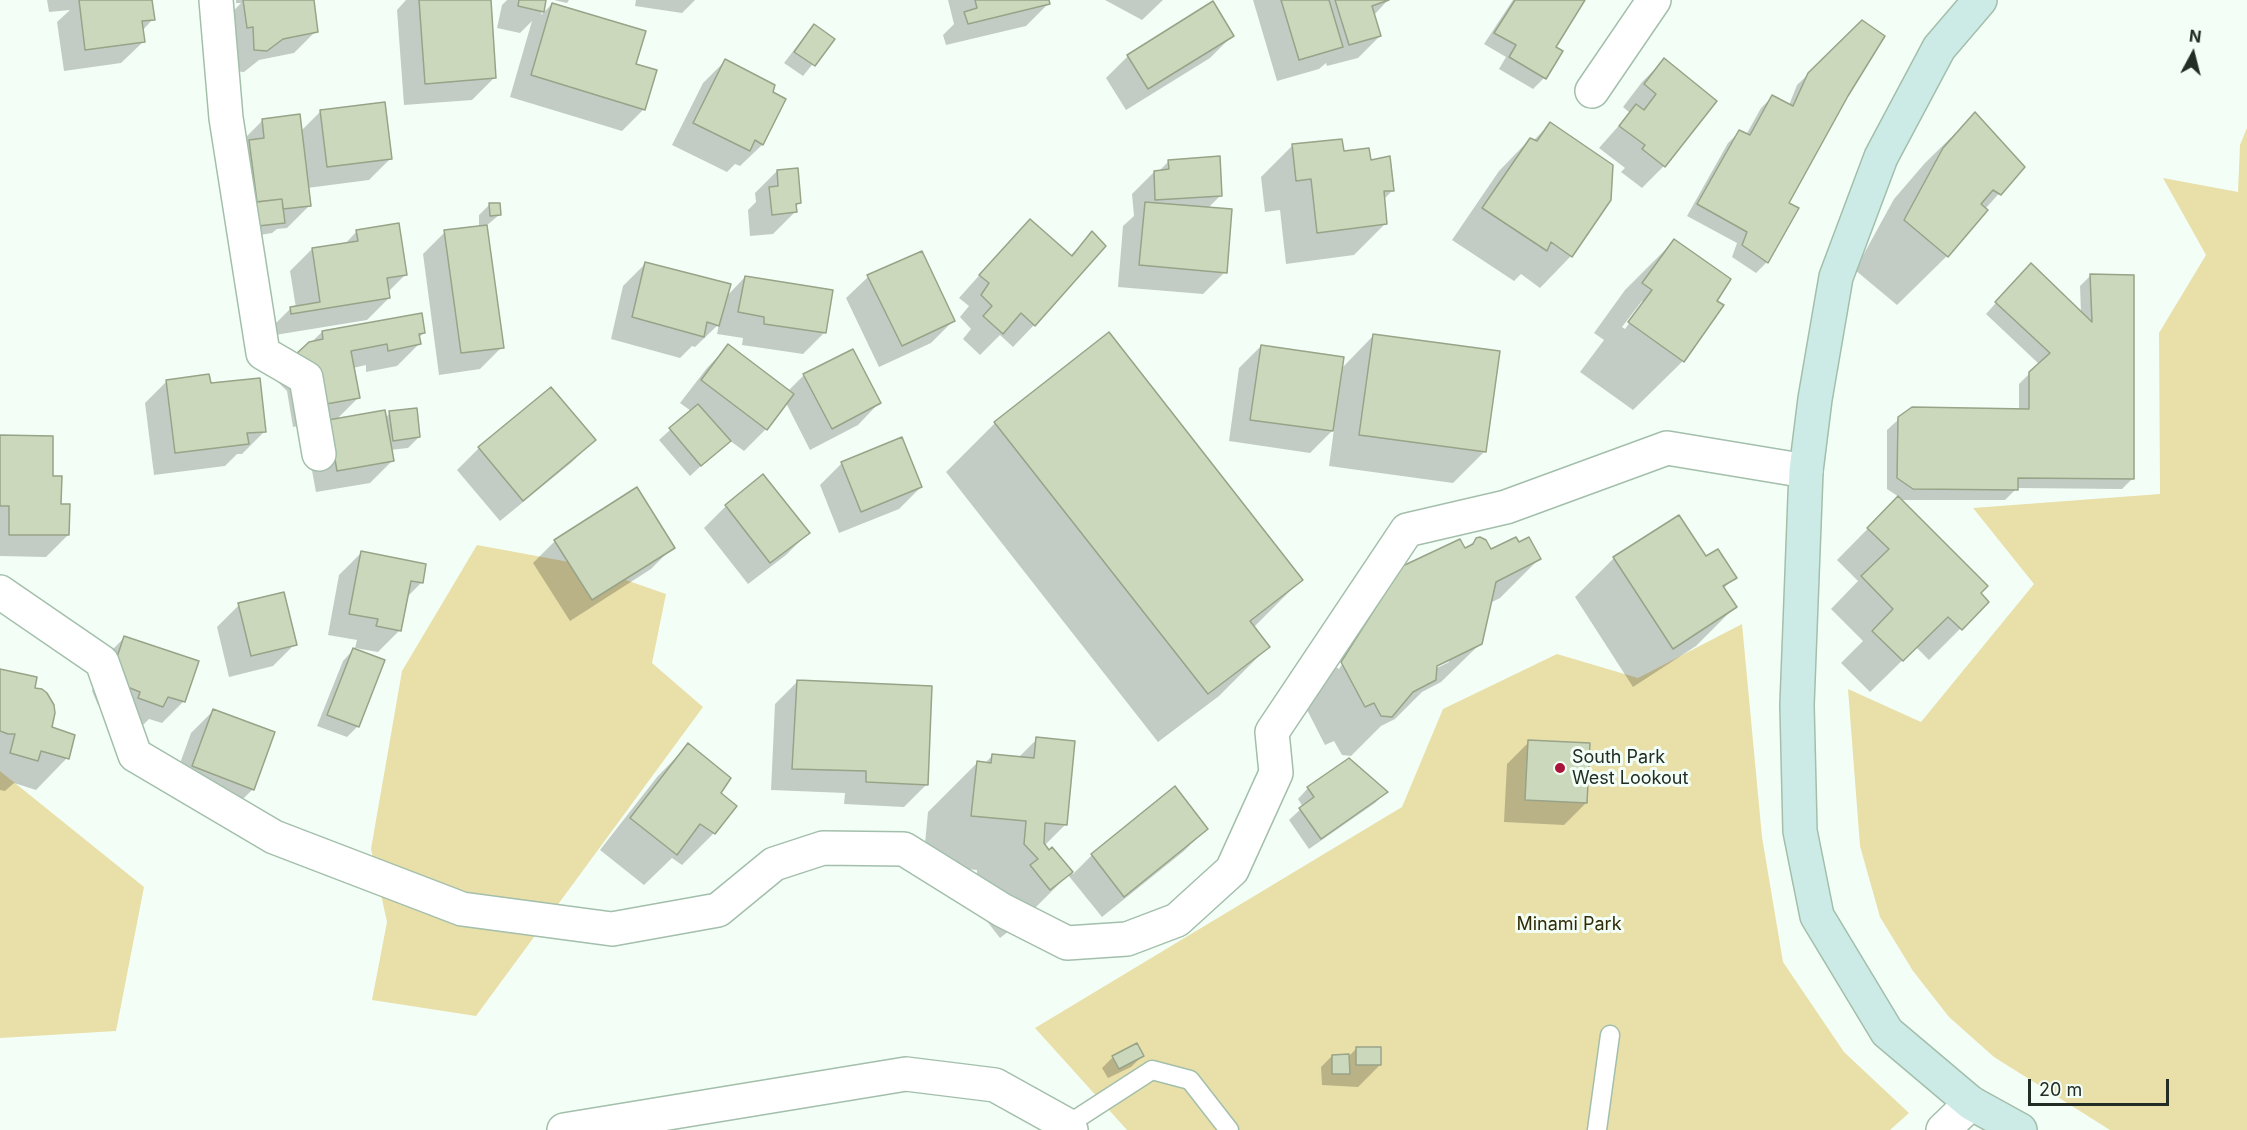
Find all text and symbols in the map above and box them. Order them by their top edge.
north arrow [2163,24,2223,84]
text: N [2188,25,2202,47]
place label: South Park West Lookout [1572,747,1688,789]
marker: South Park West Lookout [1553,761,1567,775]
park label: Minami Park [1516,914,1622,936]
scale bar [2031,1067,2172,1105]
text: 20 m [2039,1079,2082,1100]

